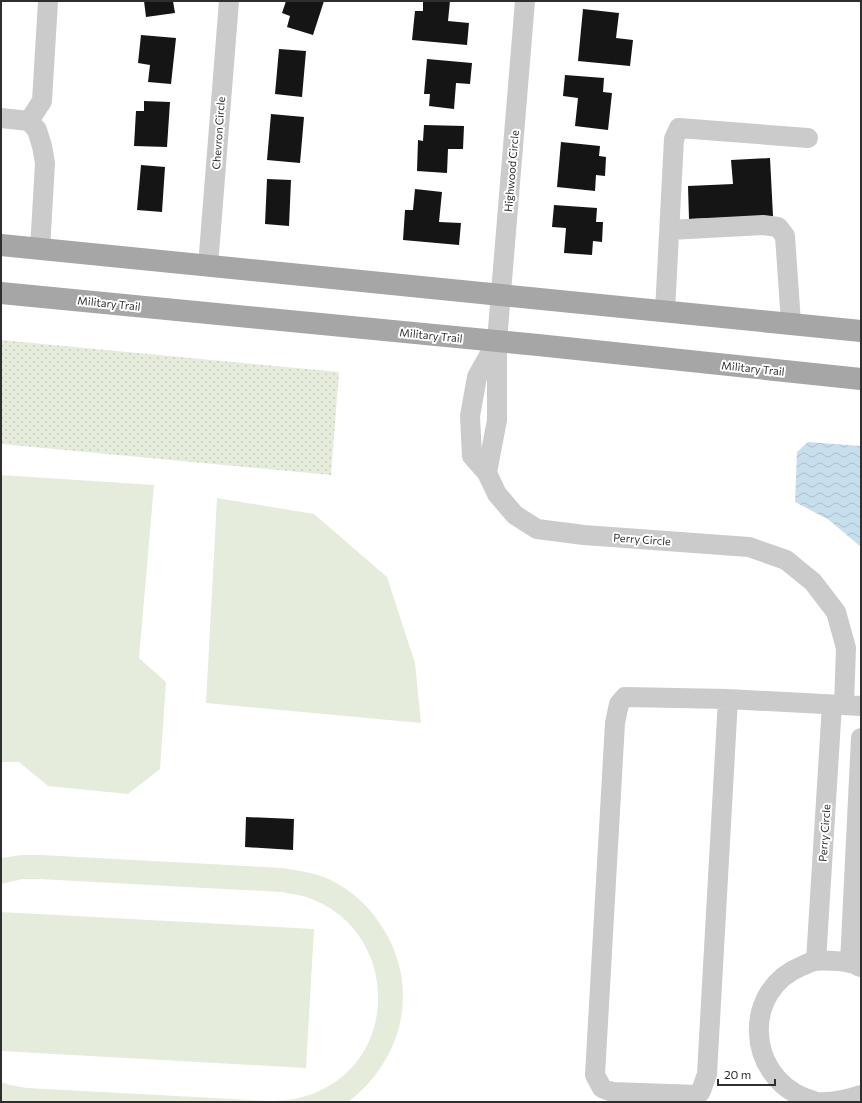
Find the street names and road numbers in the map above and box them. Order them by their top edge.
street label: Chevron Circle [209,96,227,170]
street label: Highwood Circle [501,129,521,212]
street label: Military Trail [77,293,141,313]
street label: Military Trail [399,325,463,345]
street label: Military Trail [721,358,785,378]
street label: Perry Circle [613,531,671,548]
street label: Perry Circle [816,804,833,862]

